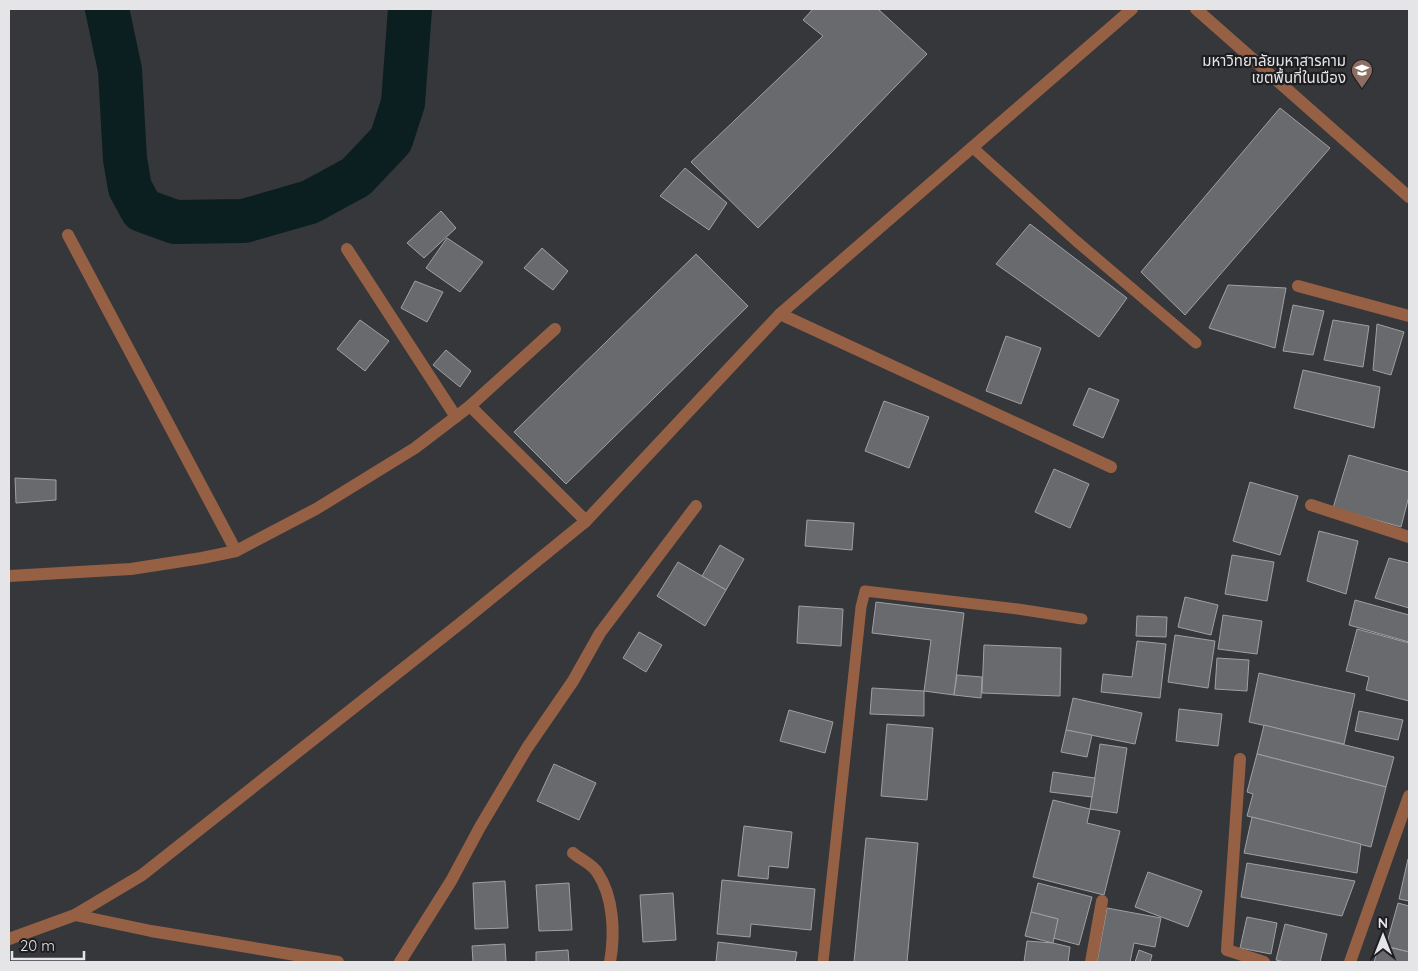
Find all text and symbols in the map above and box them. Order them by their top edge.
place label: มหาวิทยาลัยมหาสารคาม เขตพื้นที่ในเมือง [1202,51,1346,87]
school or university icon: มหาวิทยาลัยมหาสารคาม เขตพื้นที่ในเมือง [1350,58,1374,89]
north arrow [1358,911,1408,961]
text: N [1378,914,1388,932]
scale bar [12,928,85,960]
text: 20 m [20,936,55,955]

